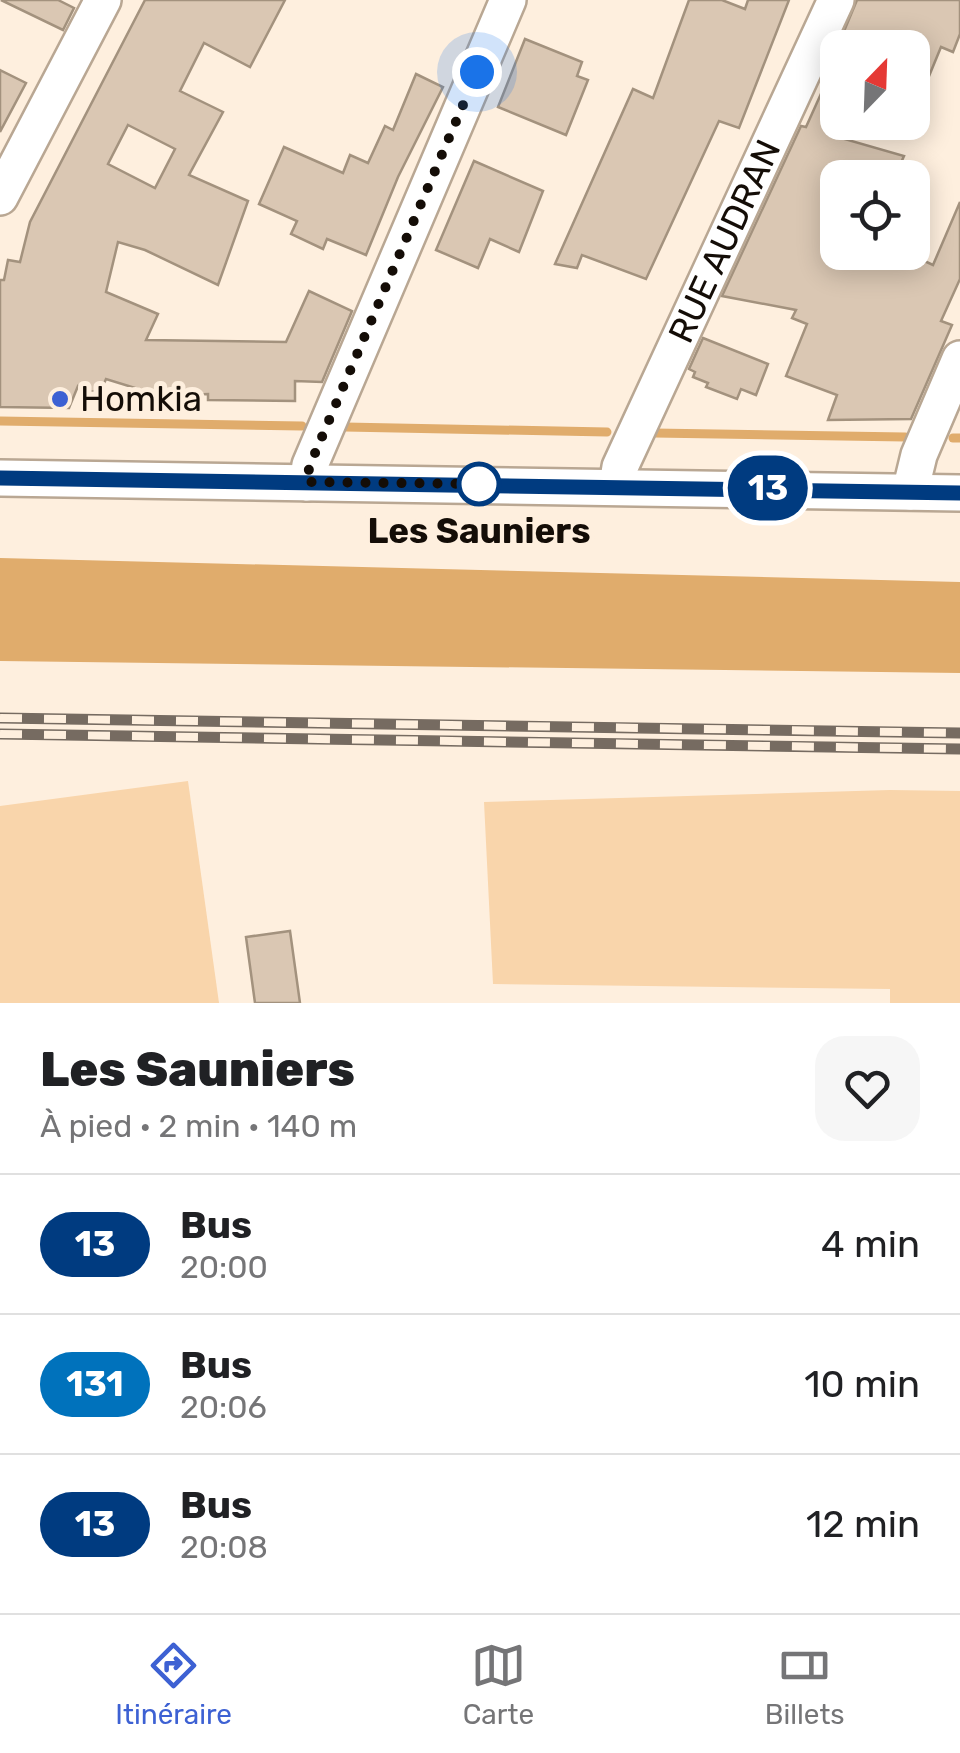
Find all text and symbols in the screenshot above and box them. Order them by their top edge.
north arrow [820,30,930,140]
map controls [820,30,930,270]
your location [452,47,502,97]
street label: RUE AUDRAN [659,133,789,349]
button: locate [820,160,930,270]
place label: Homkia [80,378,202,420]
marker: Homkia [49,388,71,410]
line badge: 13 [723,456,813,520]
marker: Les Sauniers [458,463,500,505]
text: 13 [748,467,788,509]
place label: Les Sauniers [367,510,591,552]
button: heart [815,1036,920,1141]
text: Les Sauniers [40,1041,355,1098]
text: À pied · 2 min · 140 m [40,1107,357,1145]
text: Bus [180,1202,252,1248]
text: 4 min [821,1221,920,1267]
text: 13 [75,1223,115,1265]
text: 20:00 [180,1248,268,1286]
text: Bus [180,1342,252,1388]
text: 10 min [804,1361,920,1407]
text: 131 [66,1363,124,1405]
text: 20:06 [180,1388,267,1426]
text: Bus [180,1482,252,1528]
text: 12 min [806,1501,920,1547]
text: 13 [75,1503,115,1545]
text: 20:08 [180,1528,268,1566]
tab: Itinéraire [115,1638,232,1731]
tab: Carte [463,1638,534,1731]
tab: Billets [765,1638,845,1731]

